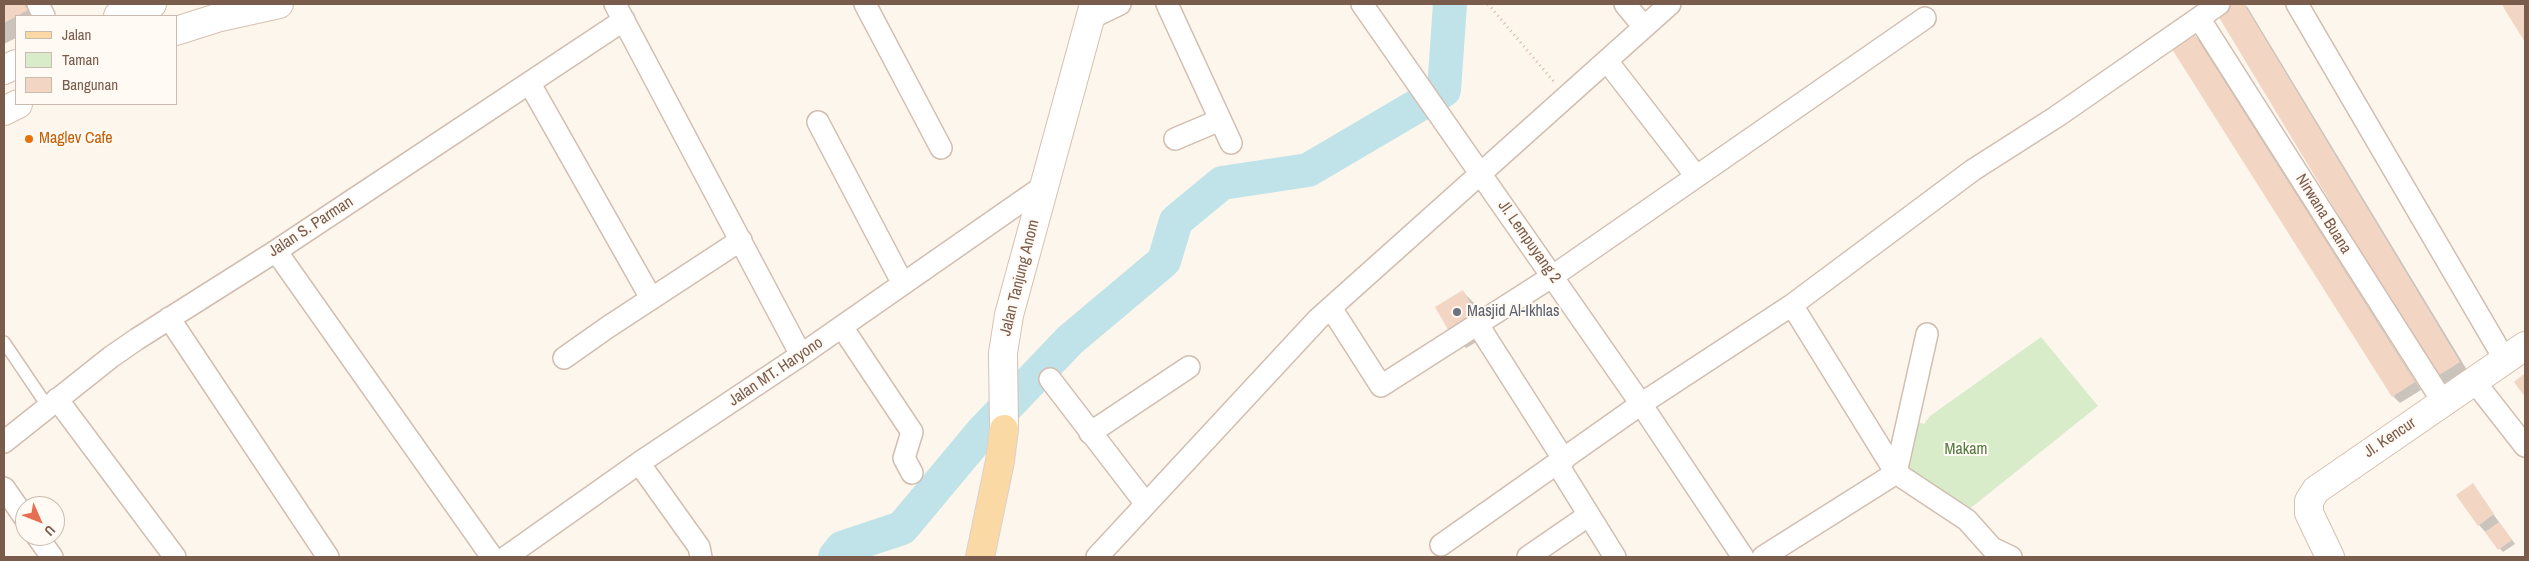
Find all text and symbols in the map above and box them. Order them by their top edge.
legend [15,15,178,105]
text: Jalan [62,24,91,45]
text: Taman [62,49,99,70]
text: Bangunan [62,74,118,95]
place label: Maglev Cafe [39,129,113,149]
marker: Maglev Cafe [23,133,35,145]
street label: Nirwana Buana [2291,171,2355,257]
street label: Jalan S. Parman [265,193,357,261]
street label: Jl. Lempuyang 2 [1494,197,1564,287]
street label: Jalan Tanjung Anom [996,218,1044,338]
place label: Masjid Al-Ikhlas [1467,302,1560,322]
marker: Masjid Al-Ikhlas [1451,306,1463,318]
street label: Jalan MT. Haryono [725,333,827,411]
street label: Jl. Kencur [2360,414,2420,462]
park label: Makam [1944,440,1988,460]
north arrow [15,496,65,546]
text: U [41,521,59,540]

